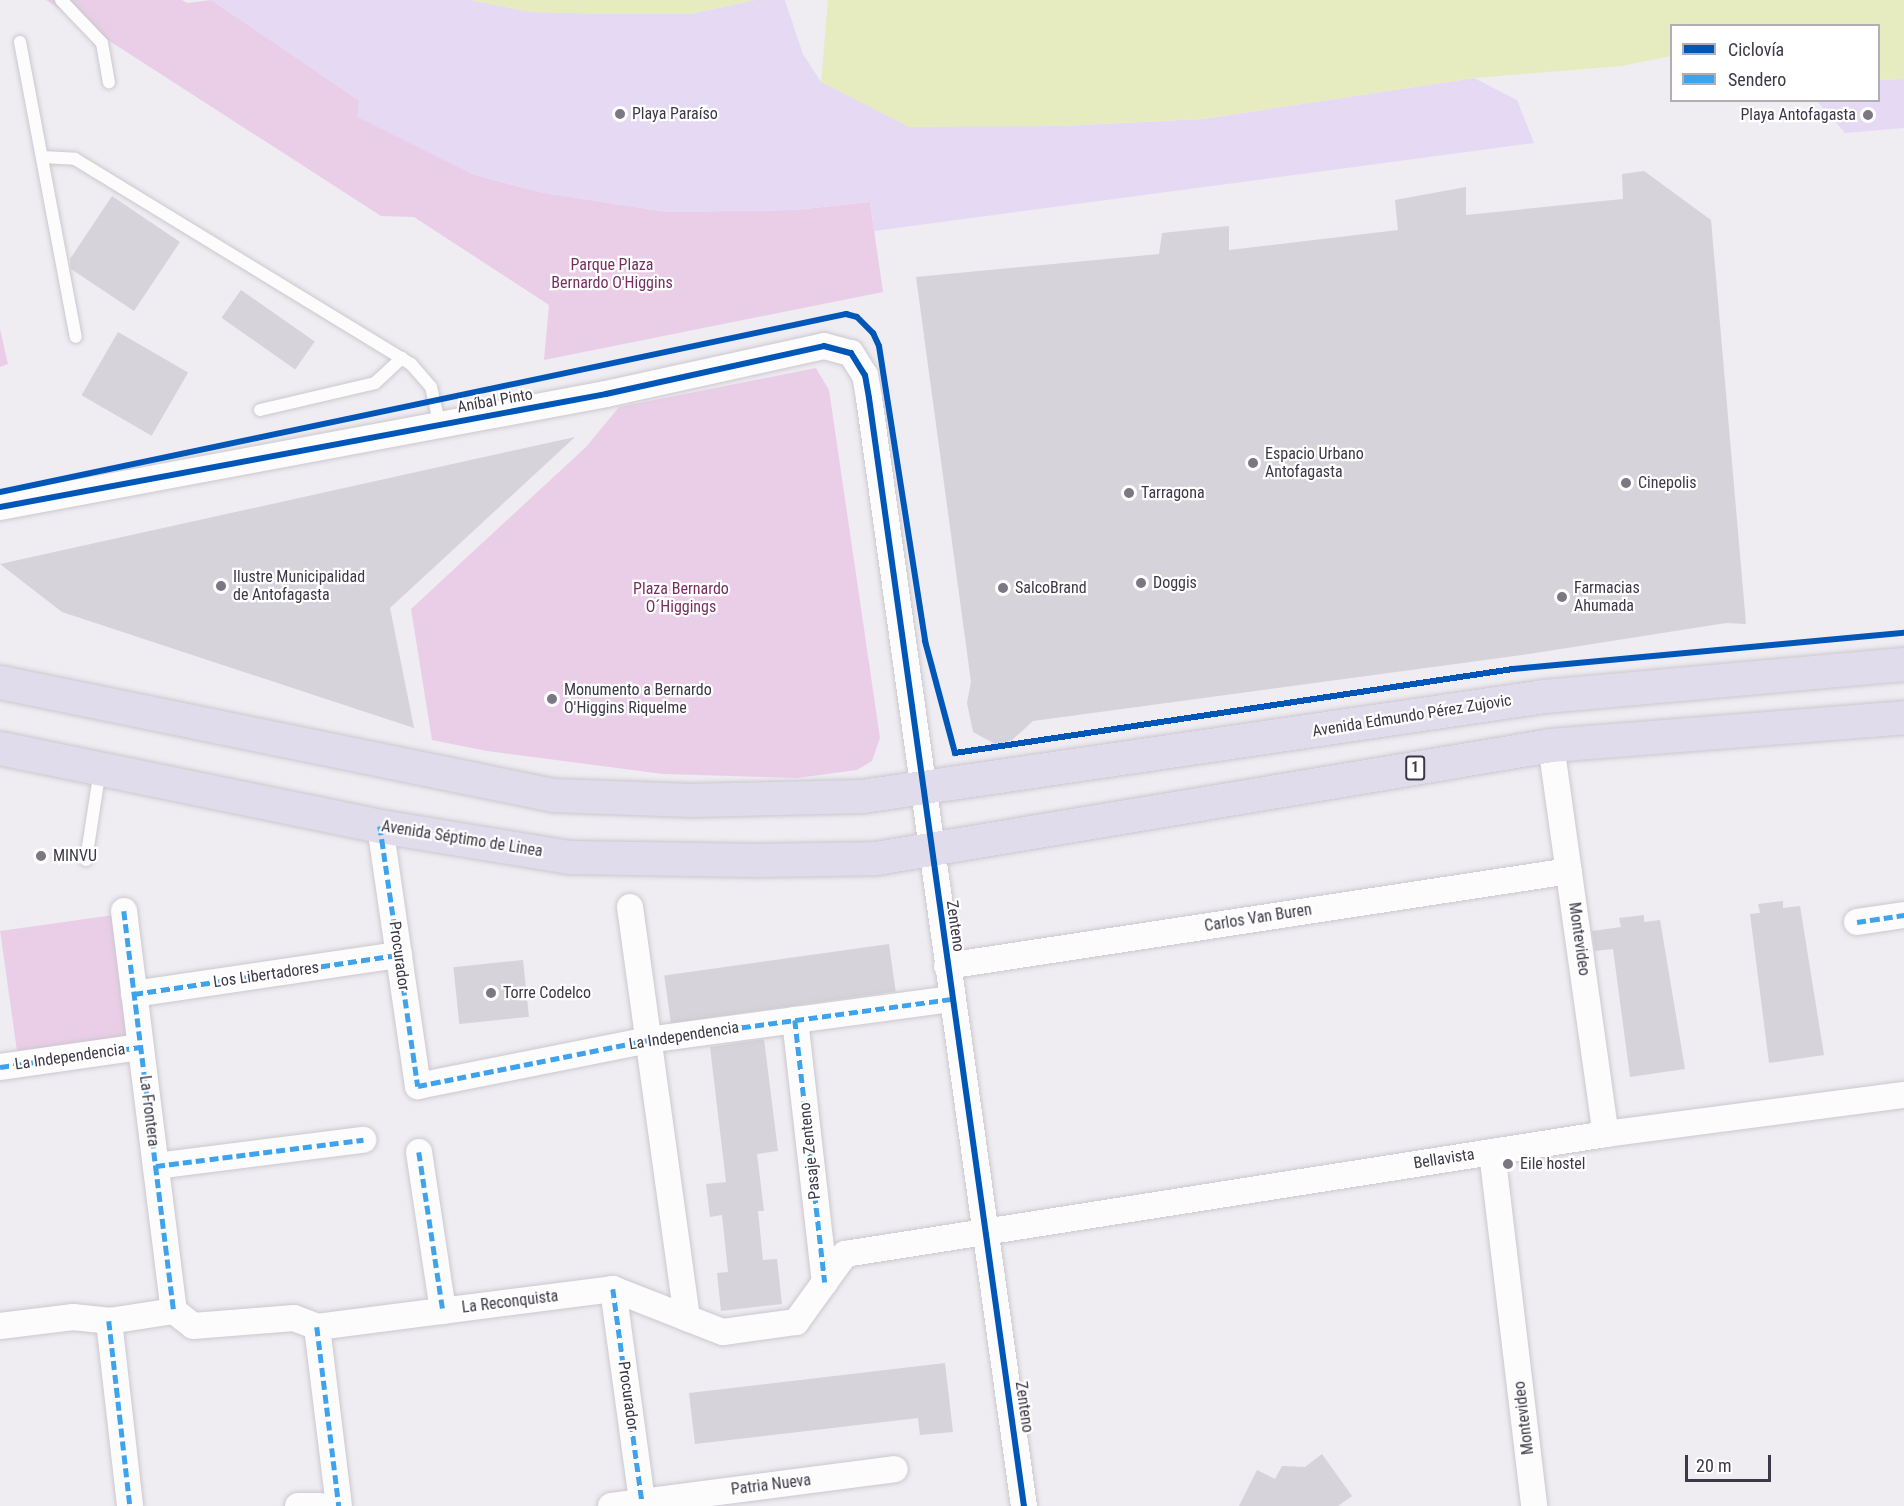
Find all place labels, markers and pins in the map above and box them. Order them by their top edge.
place label: Playa Paraíso [632,104,718,124]
place label: Playa Antofagasta [1740,105,1856,125]
marker: Playa Paraíso [613,107,627,121]
marker: Playa Antofagasta [1861,108,1875,122]
place label: Espacio Urbano Antofagasta [1265,444,1364,482]
marker: Espacio Urbano Antofagasta [1246,456,1260,470]
place label: Cinepolis [1638,473,1697,493]
marker: Cinepolis [1619,476,1633,490]
place label: Tarragona [1141,483,1205,503]
marker: Tarragona [1122,486,1136,500]
place label: Ilustre Municipalidad de Antofagasta [233,567,365,605]
place label: Doggis [1153,573,1197,593]
marker: Doggis [1134,576,1148,590]
place label: SalcoBrand [1015,578,1087,598]
place label: Farmacias Ahumada [1574,578,1640,616]
marker: Ilustre Municipalidad de Antofagasta [214,579,228,593]
marker: SalcoBrand [996,581,1010,595]
marker: Farmacias Ahumada [1555,590,1569,604]
place label: Monumento a Bernardo O'Higgins Riquelme [564,680,712,718]
marker: Monumento a Bernardo O'Higgins Riquelme [545,692,559,706]
place label: MINVU [53,846,97,866]
marker: MINVU [34,849,48,863]
place label: Torre Codelco [503,983,591,1003]
marker: Torre Codelco [484,986,498,1000]
place label: Eile hostel [1520,1154,1585,1174]
marker: Eile hostel [1501,1157,1515,1171]

